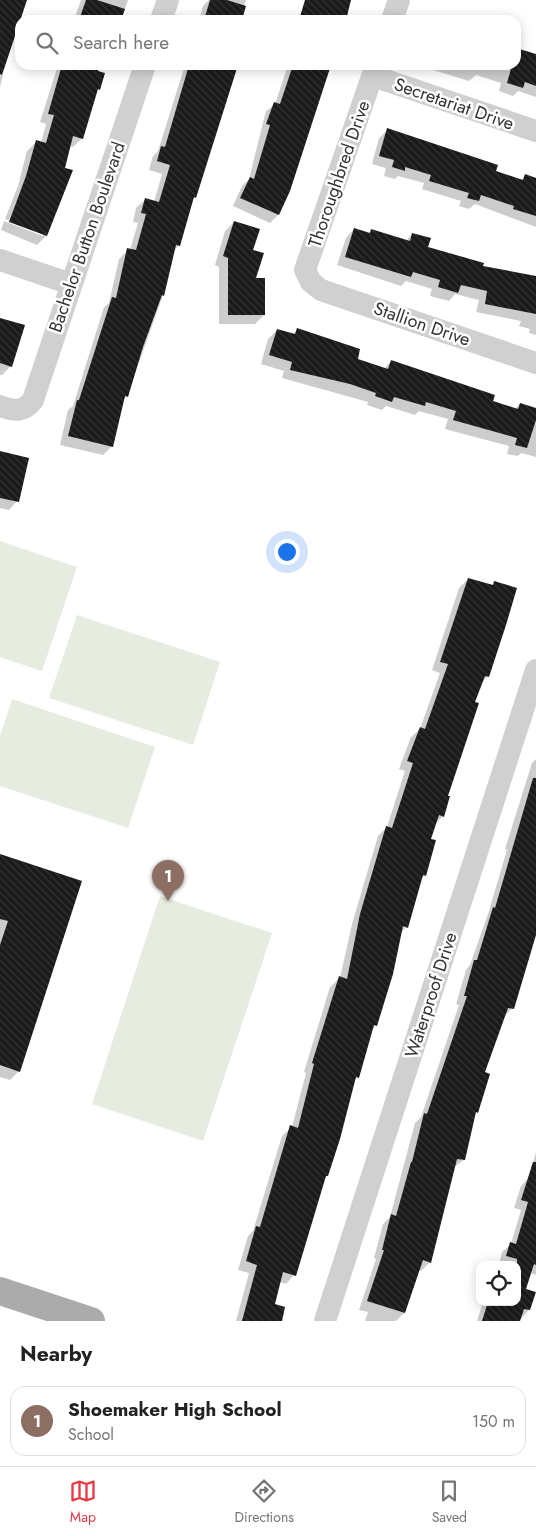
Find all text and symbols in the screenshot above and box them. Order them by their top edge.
search box [15,15,521,70]
icon: search [33,29,61,57]
text: Search here [73,29,169,56]
street label: Secretariat Drive [391,71,517,137]
street label: Thoroughbred Drive [302,97,376,251]
street label: Bachelor Button Boulevard [42,138,132,336]
street label: Stallion Drive [370,295,474,353]
your location [274,539,300,565]
pin: 1 [152,860,184,901]
street label: Waterproof Drive [398,929,464,1061]
map controls [476,1261,521,1306]
button: locate [476,1261,521,1306]
text: Nearby [20,1339,92,1369]
text: Shoemaker High School [68,1396,282,1423]
text: 1 [33,1410,41,1433]
text: 150 m [472,1410,515,1433]
text: School [68,1423,114,1446]
tab: Map [69,1477,97,1527]
tab: Directions [235,1477,294,1527]
tab: Saved [432,1477,467,1527]

